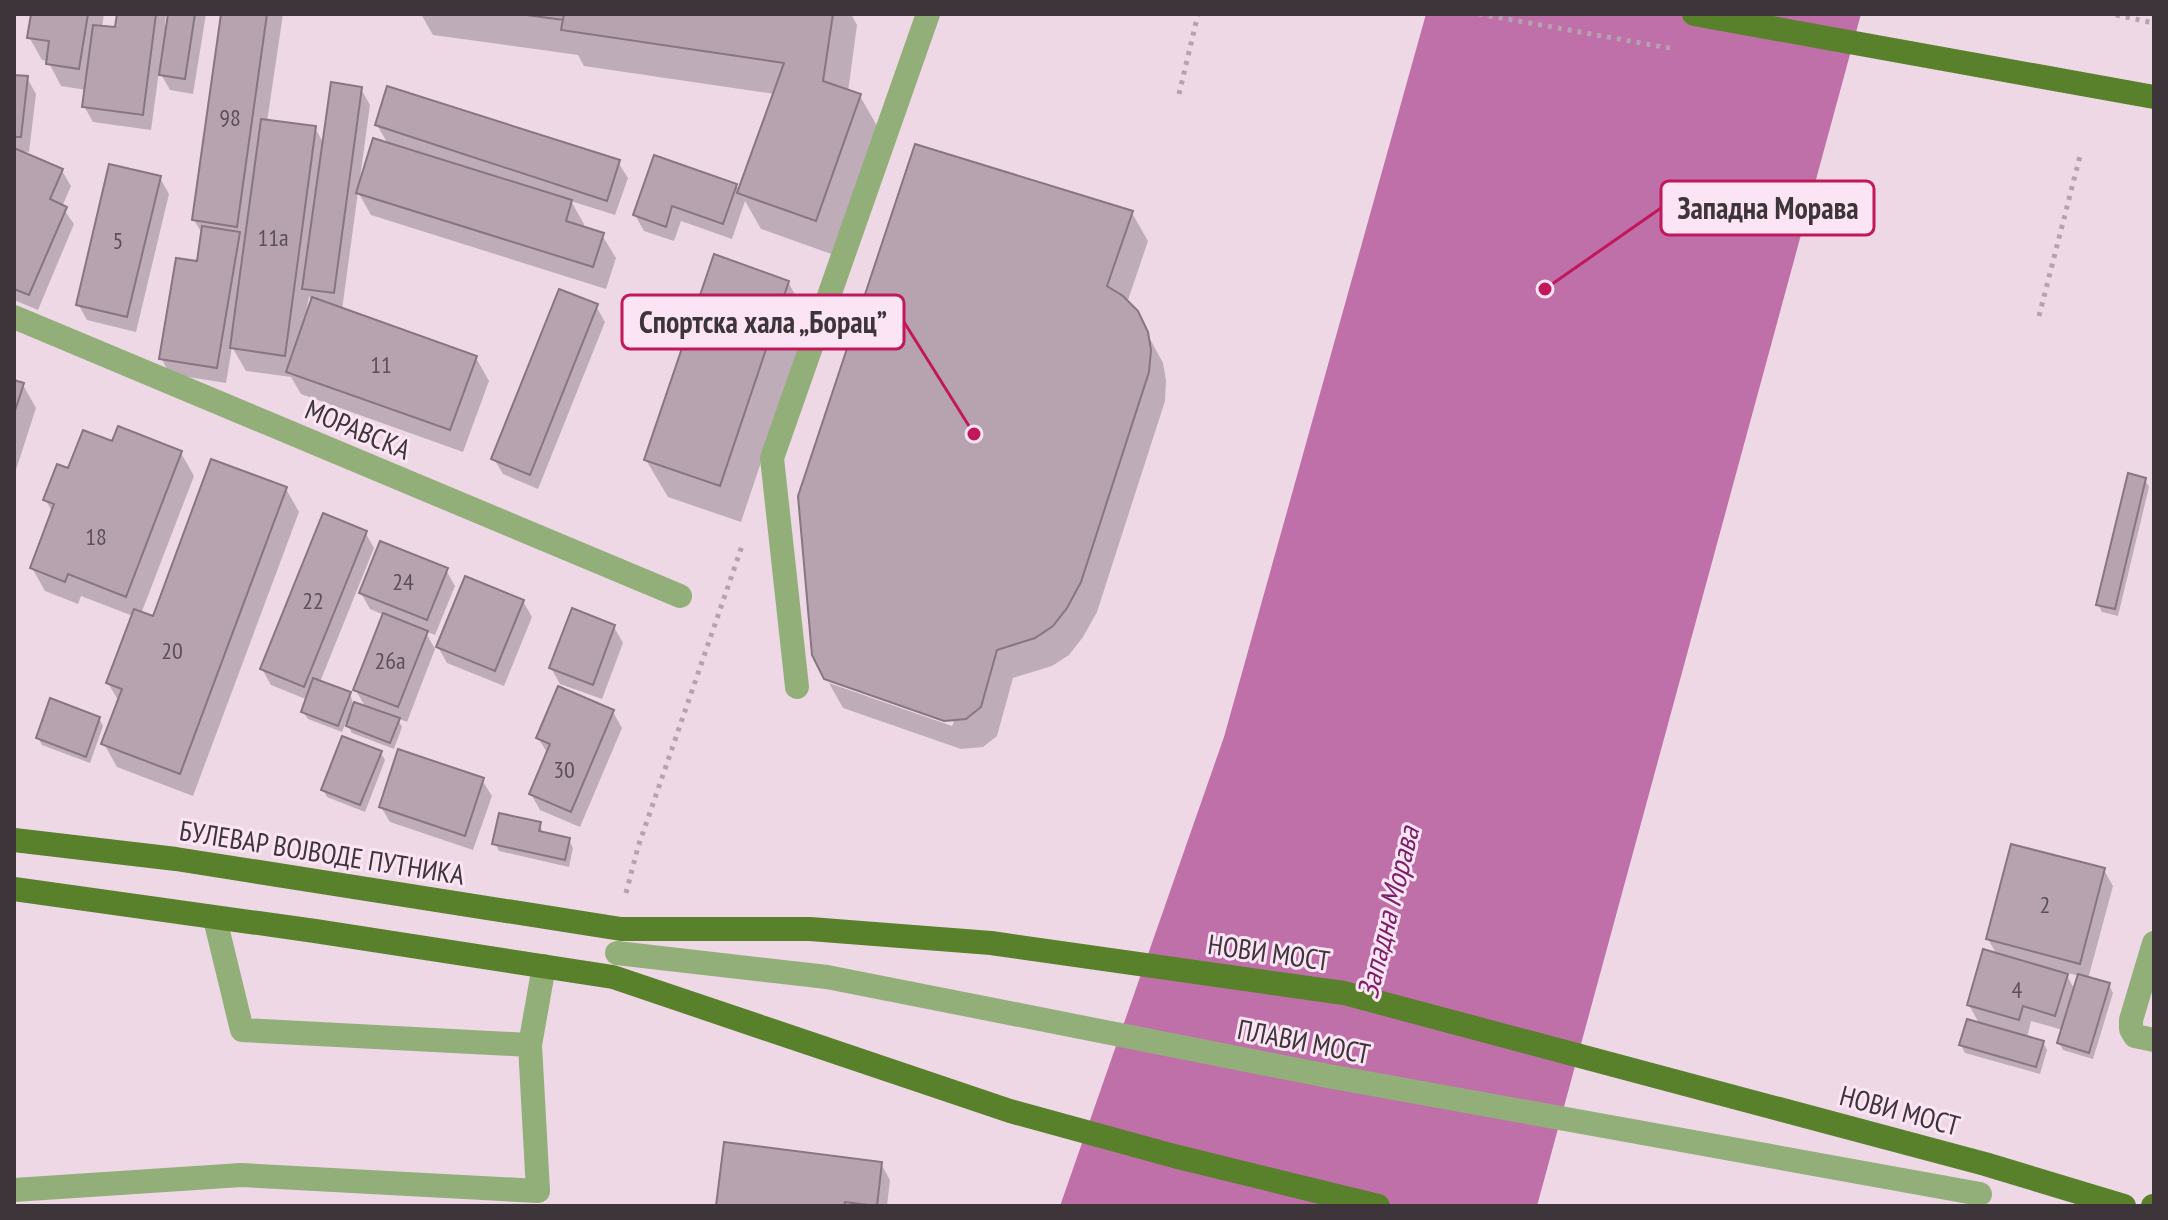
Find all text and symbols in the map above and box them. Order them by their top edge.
house number: 98 [219,102,241,133]
callout: Западна Морава [1661,181,1874,235]
text: Западна Морава [1677,188,1859,227]
house number: 11a [257,222,289,253]
house number: 5 [113,225,123,256]
callout: Спортска хала „Борац” [622,295,904,349]
text: Спортска хала „Борац” [639,302,887,341]
house number: 11 [370,349,392,380]
street label: МОРАВСКА [300,390,417,468]
house number: 18 [85,521,107,552]
house number: 24 [392,566,414,597]
house number: 22 [302,585,324,616]
house number: 20 [161,635,183,666]
house number: 26a [374,645,406,676]
house number: 30 [553,754,575,785]
street label: БУЛЕВАР ВОЈВОДЕ ПУТНИКА [177,811,468,893]
water label: Западна Морава [1347,820,1428,1002]
house number: 2 [2040,889,2050,920]
street label: НОВИ МОСТ [1206,925,1333,979]
house number: 4 [2012,974,2023,1005]
street label: ПЛАВИ МОСТ [1235,1010,1374,1072]
street label: НОВИ МОСТ [1836,1076,1964,1144]

